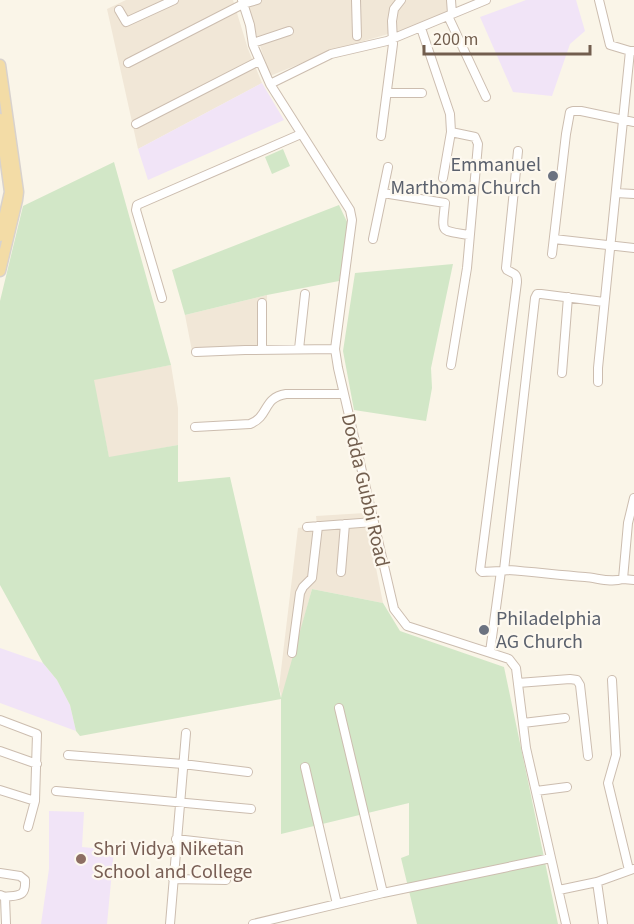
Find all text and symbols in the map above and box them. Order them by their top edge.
scale bar [424,18,590,56]
text: 200 m [433,27,478,52]
place label: Emmanuel Marthoma Church [390,151,541,202]
marker: Emmanuel Marthoma Church [546,169,560,183]
street label: Dodda Gubbi Road [334,411,396,570]
place label: Philadelphia AG Church [496,605,601,656]
marker: Philadelphia AG Church [477,623,491,637]
place label: Shri Vidya Niketan School and College [93,835,253,886]
marker: Shri Vidya Niketan School and College [74,852,88,866]

